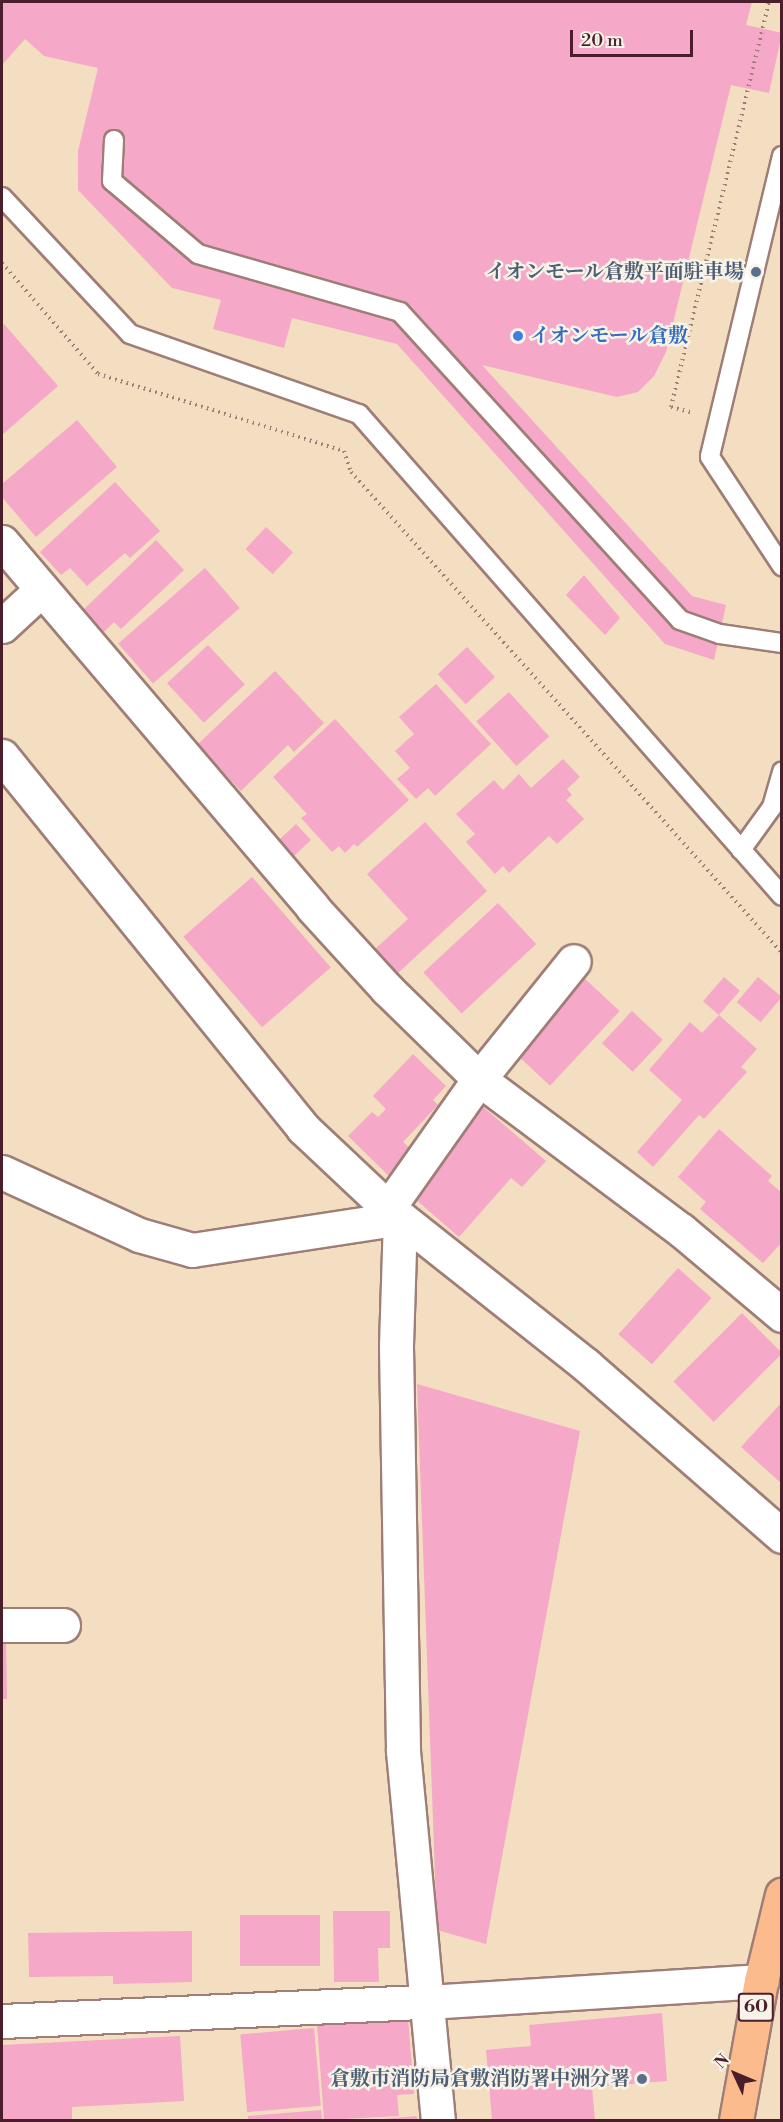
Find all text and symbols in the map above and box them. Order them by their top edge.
scale bar [573,18,696,56]
text: 20 m [581,29,623,52]
place label: イオンモール倉敷平面駐車場 [485,260,744,284]
marker: イオンモール倉敷平面駐車場 [749,265,763,279]
place label: イオンモール倉敷 [530,324,689,348]
marker: イオンモール倉敷 [511,329,525,343]
road number: 60 [736,1992,776,2022]
north arrow [705,2044,765,2104]
text: N [710,2050,734,2073]
place label: 倉敷市消防局倉敷消防署中洲分署 [330,2067,630,2091]
marker: 倉敷市消防局倉敷消防署中洲分署 [635,2072,649,2086]

